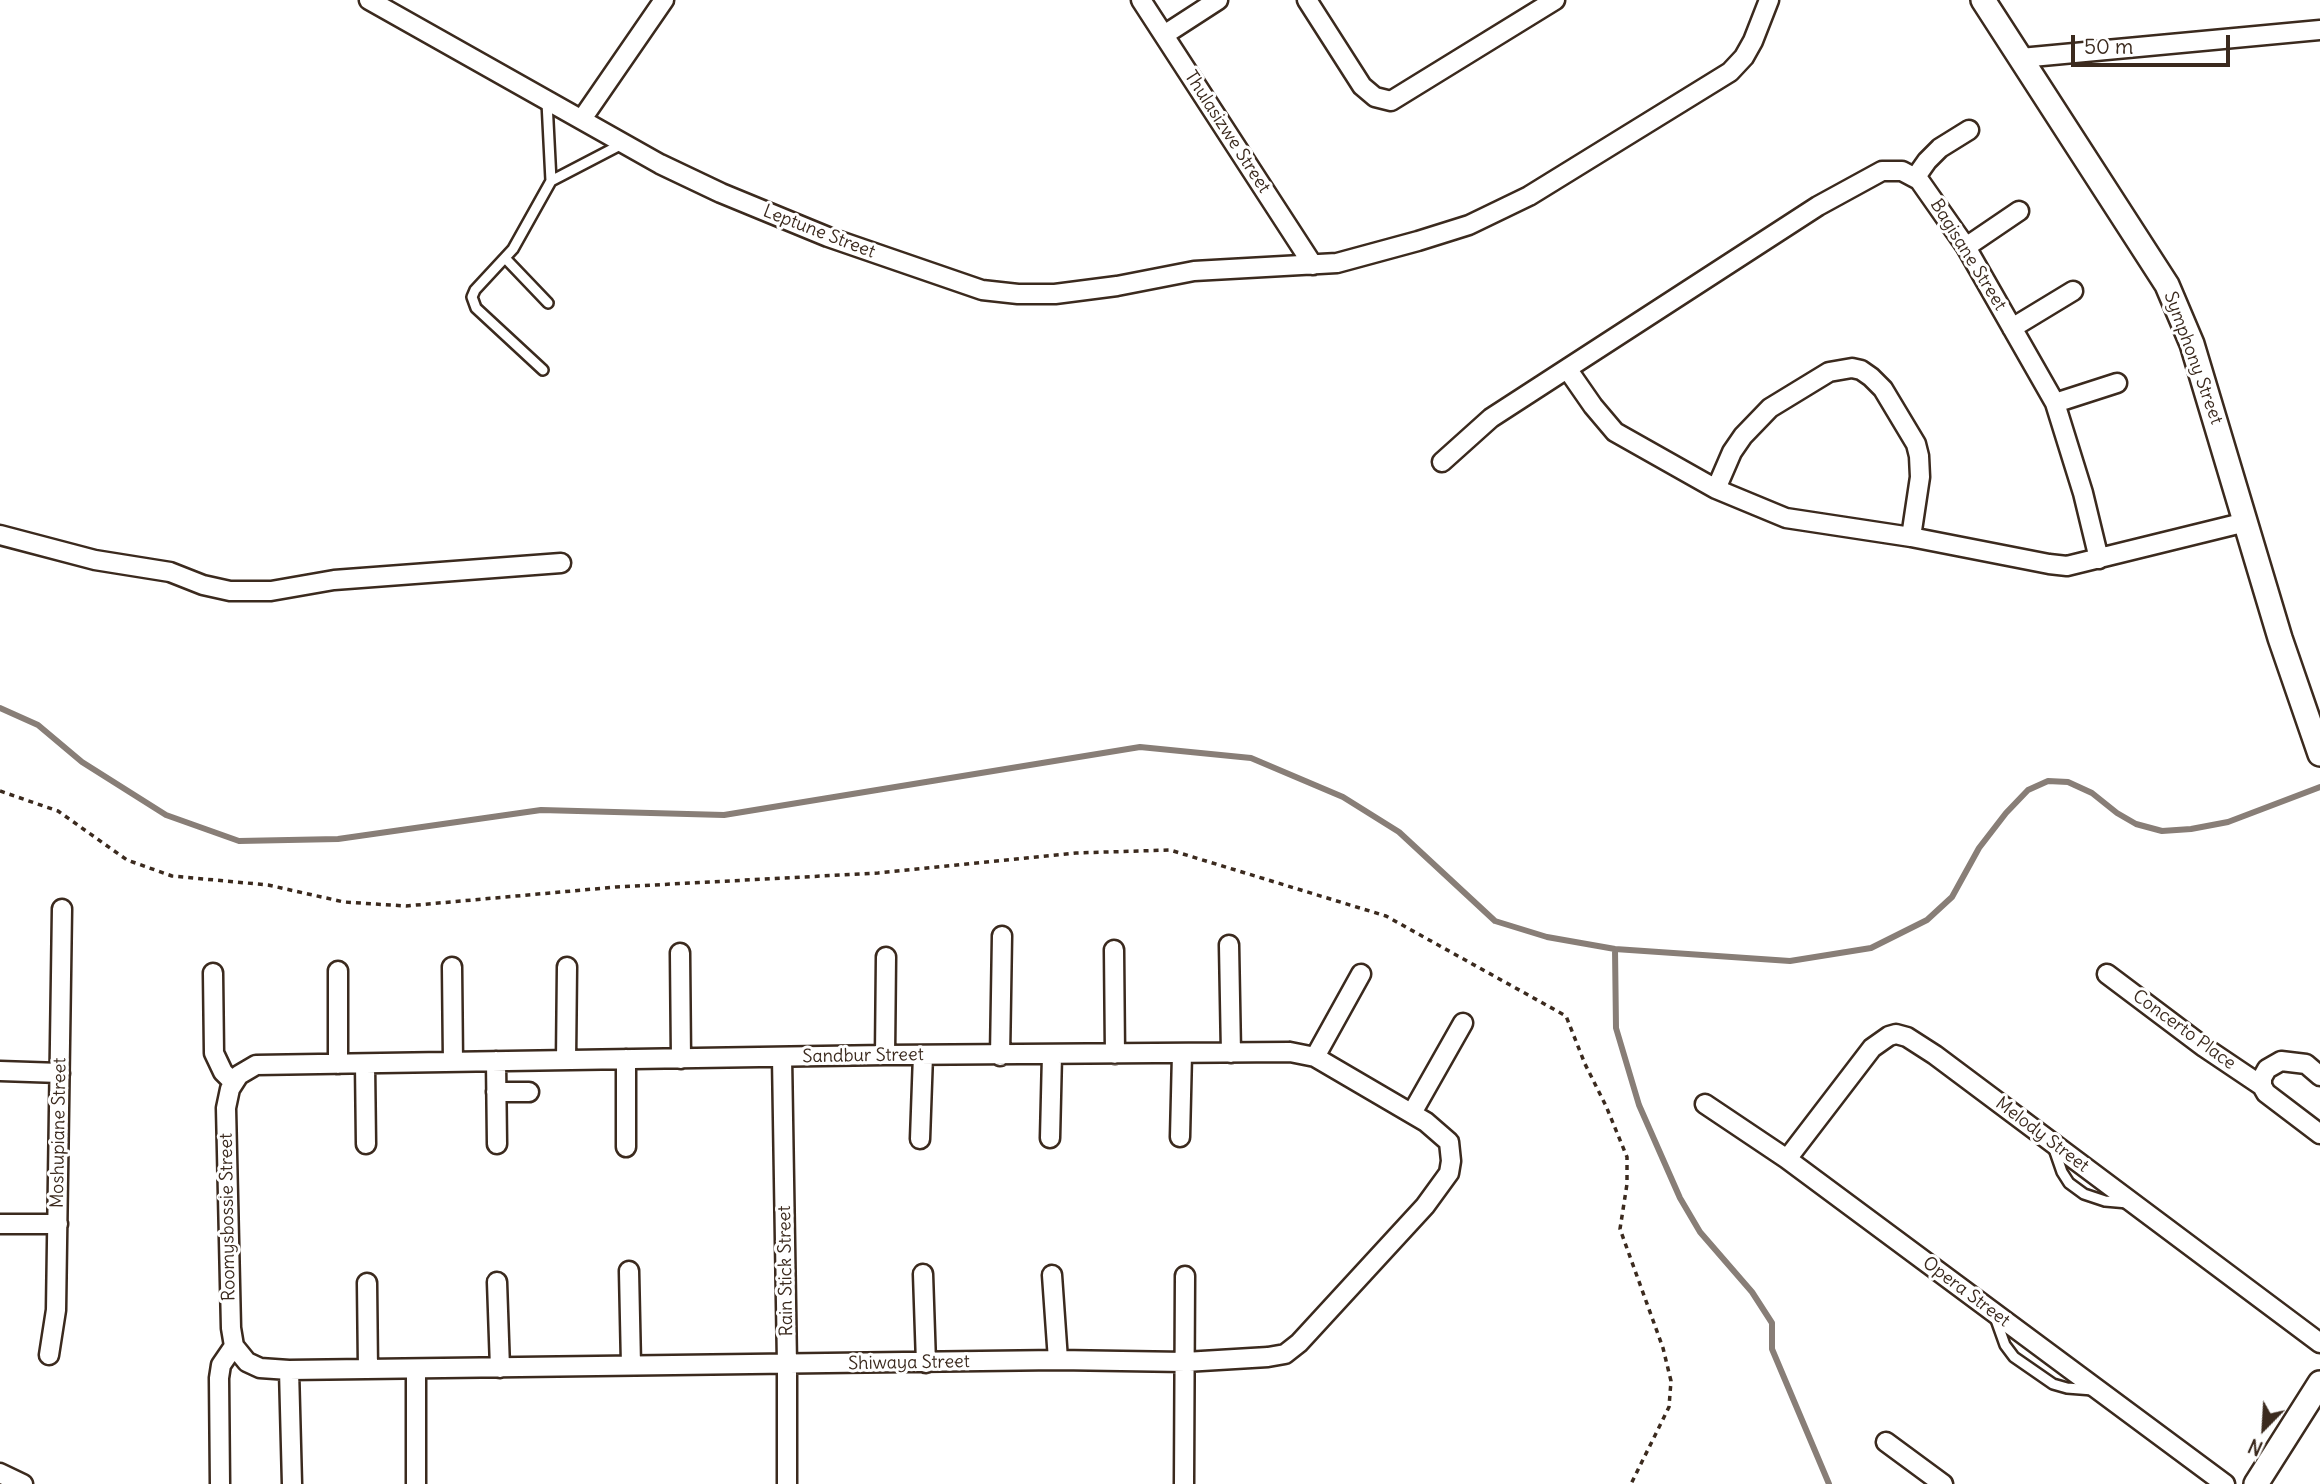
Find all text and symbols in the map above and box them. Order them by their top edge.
scale bar [2075,21,2234,65]
text: 50 m [2084,33,2133,60]
street label: Thulasizwe Street [1179,67,1275,197]
street label: Bagisane Street [1925,195,2011,315]
street label: Leptune Street [760,201,878,263]
street label: Symphony Street [2159,289,2227,427]
street label: Concerto Place [2128,985,2240,1075]
street label: Sandbur Street [802,1044,924,1068]
street label: Moshupiane Street [47,1058,71,1208]
street label: Melody Street [1991,1093,2093,1177]
street label: Roomysbossie Street [216,1133,240,1301]
street label: Rain Stick Street [774,1205,798,1337]
street label: Opera Street [1918,1252,2014,1332]
street label: Shiwaya Street [848,1351,970,1375]
north arrow [2229,1393,2299,1463]
text: N [2245,1434,2266,1461]

